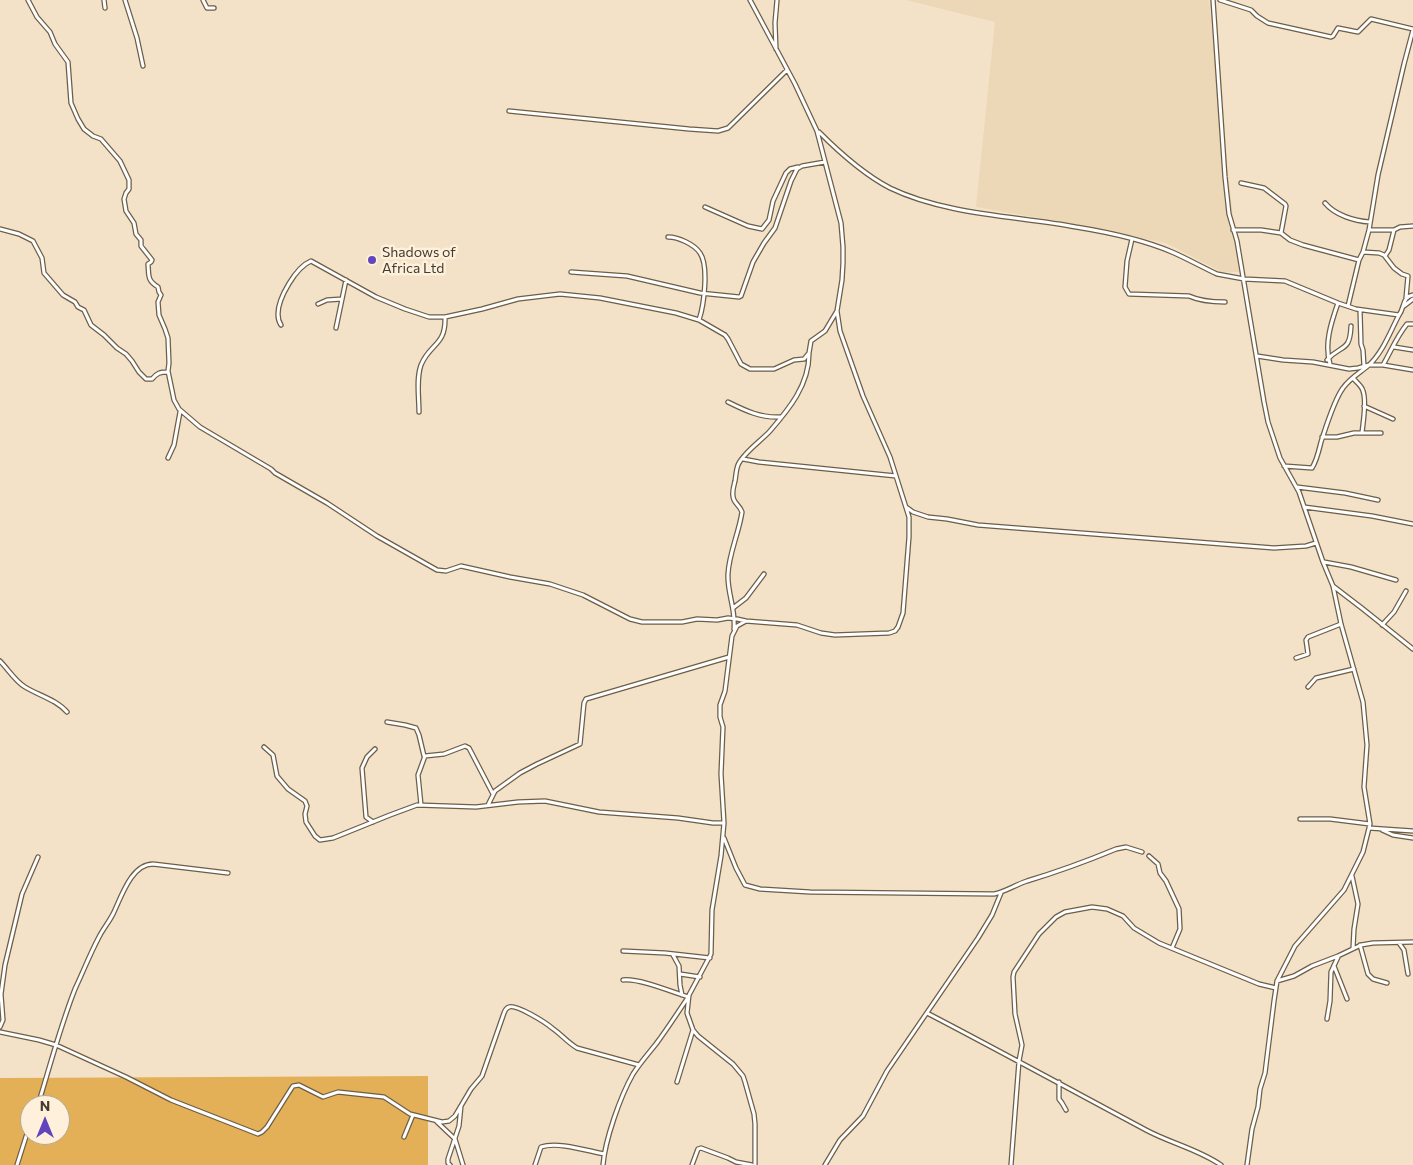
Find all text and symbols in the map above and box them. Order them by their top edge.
place label: Shadows of Africa Ltd [382,244,456,276]
marker: Shadows of Africa Ltd [366,254,378,266]
north arrow [20,1095,70,1145]
text: N [40,1097,50,1114]

